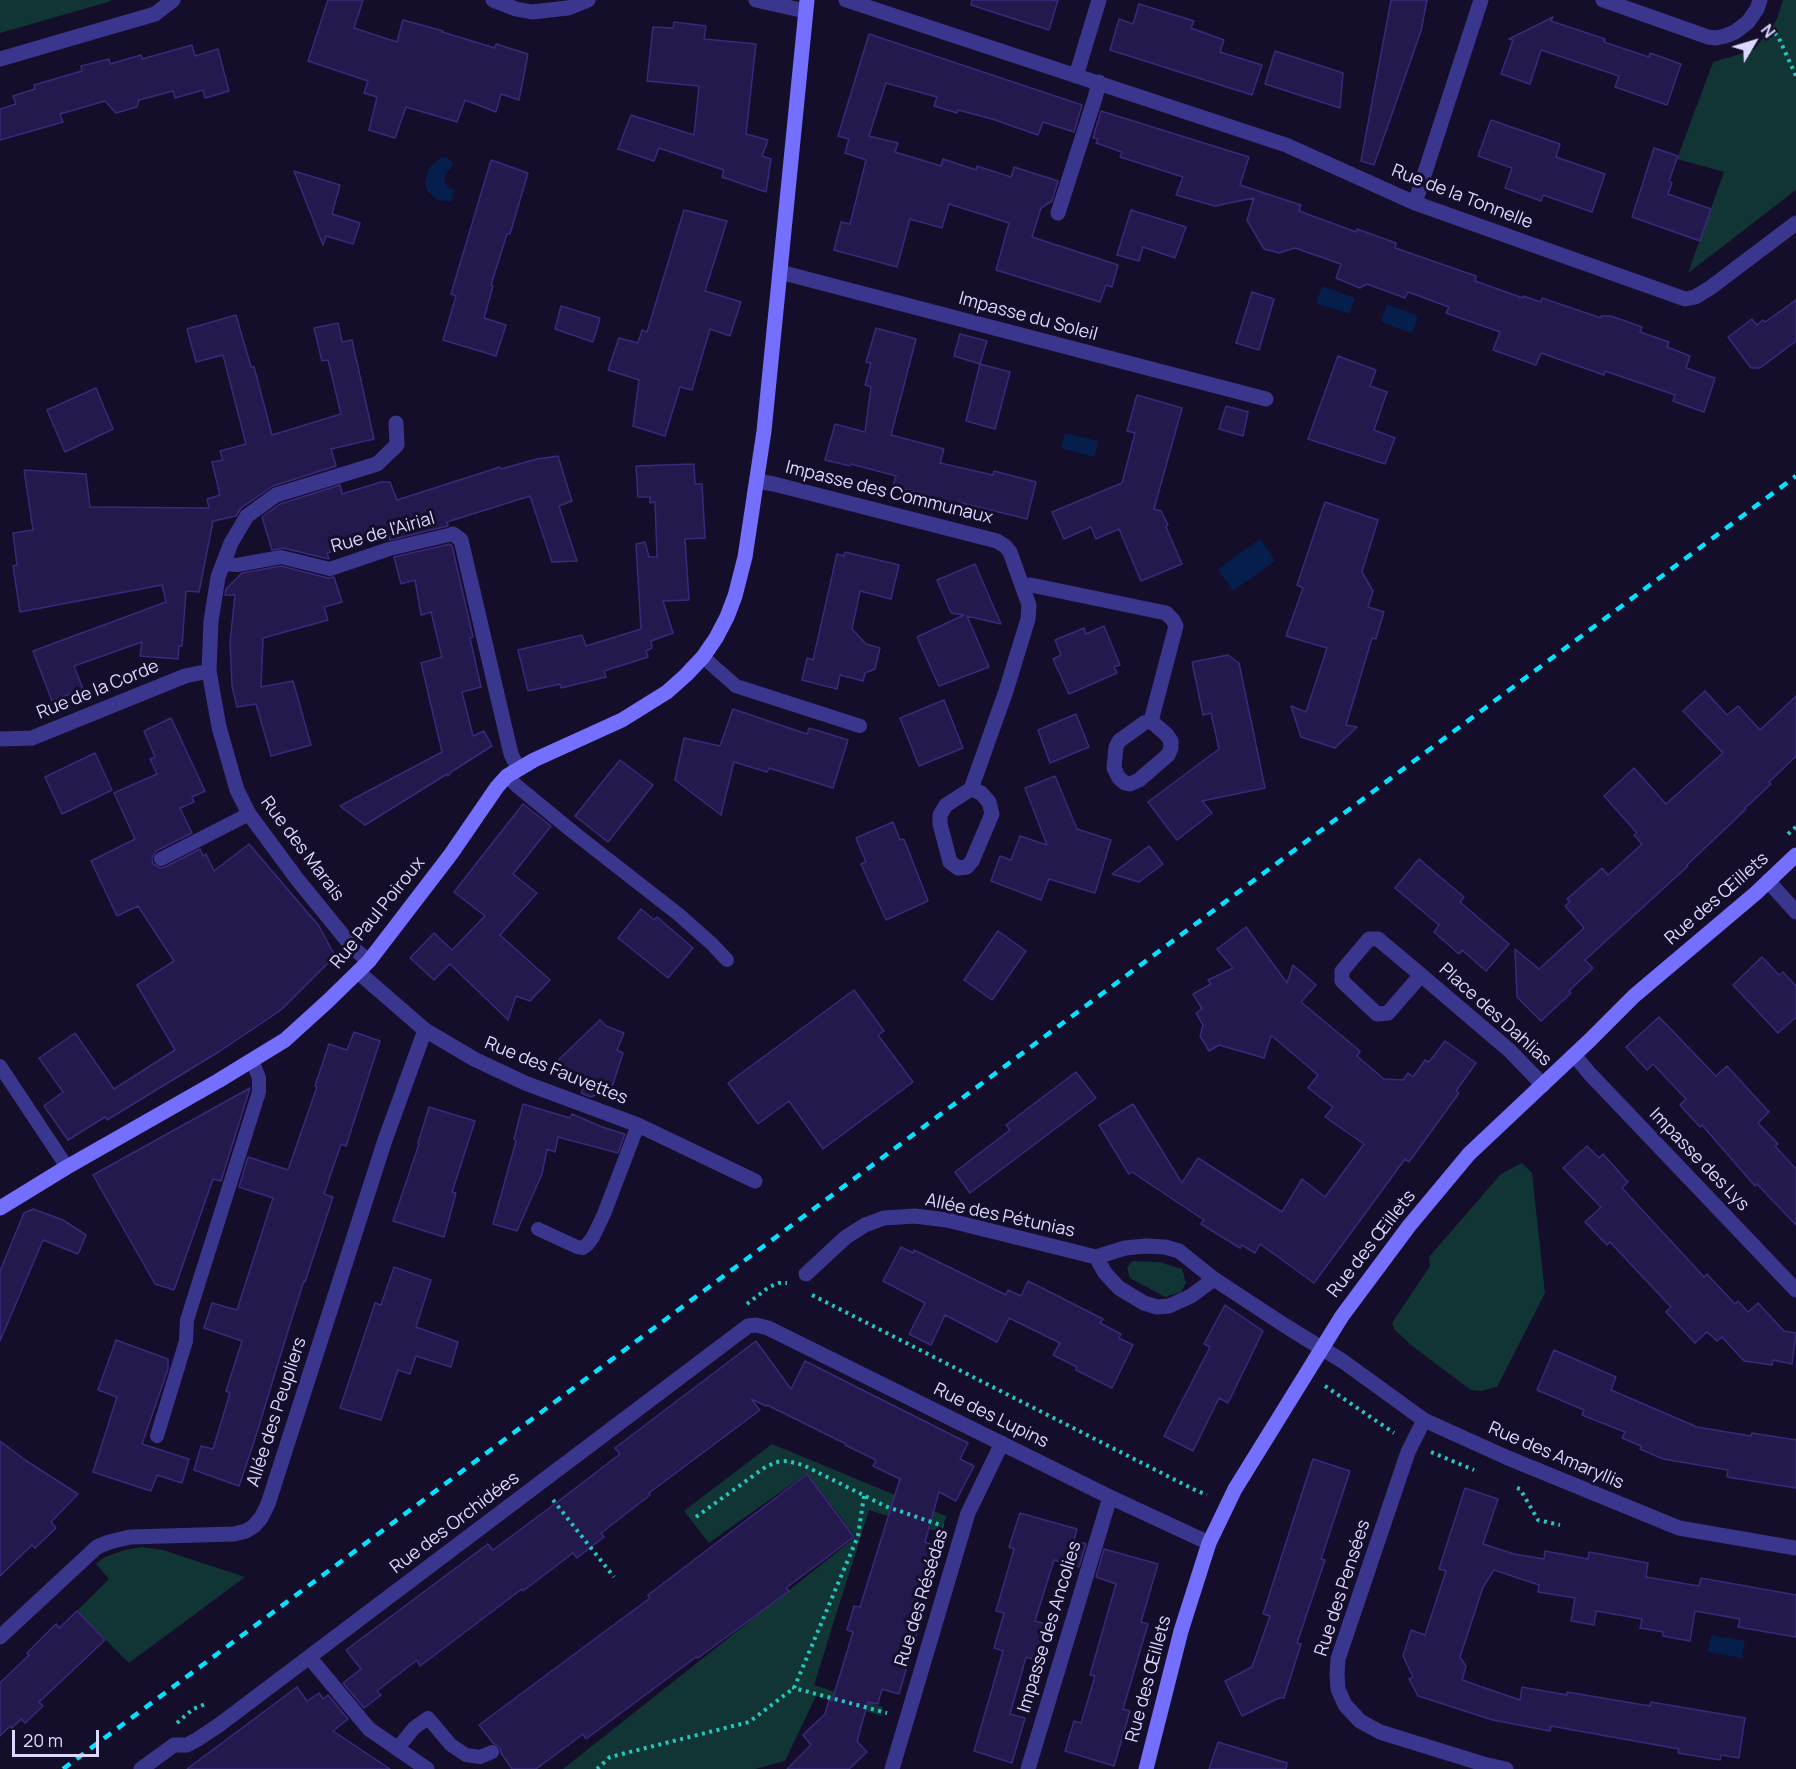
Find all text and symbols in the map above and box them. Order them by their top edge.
north arrow [1724,12,1784,72]
text: N [1756,20,1780,42]
street label: Rue de la Tonnelle [1388,160,1536,234]
street label: Impasse du Soleil [956,288,1100,346]
street label: Impasse des Communaux [783,457,995,529]
street label: Rue de l'Airial [329,508,437,558]
street label: Rue de la Corde [34,656,162,724]
street label: Rue des Marais [256,792,348,906]
street label: Rue des Œillets [1661,848,1773,950]
street label: Rue Paul Poiroux [326,853,430,973]
street label: Place des Dahlias [1434,959,1556,1071]
street label: Rue des Fauvettes [481,1032,631,1110]
street label: Impasse des Lys [1644,1104,1754,1216]
street label: Rue des Œillets [1323,1186,1421,1302]
street label: Allée des Pétunias [923,1190,1077,1242]
street label: Allée des Peupliers [243,1335,311,1489]
street label: Rue des Lupins [930,1379,1052,1453]
street label: Rue des Amaryllis [1485,1418,1627,1494]
street label: Rue des Orchidées [386,1468,524,1578]
street label: Rue des Pensées [1311,1517,1375,1659]
street label: Rue des Résédas [891,1527,953,1669]
street label: Impasse des Ancolies [1014,1539,1086,1715]
street label: Rue des Œillets [1122,1613,1176,1745]
scale bar [15,1718,102,1756]
text: 20 m [23,1728,63,1752]

